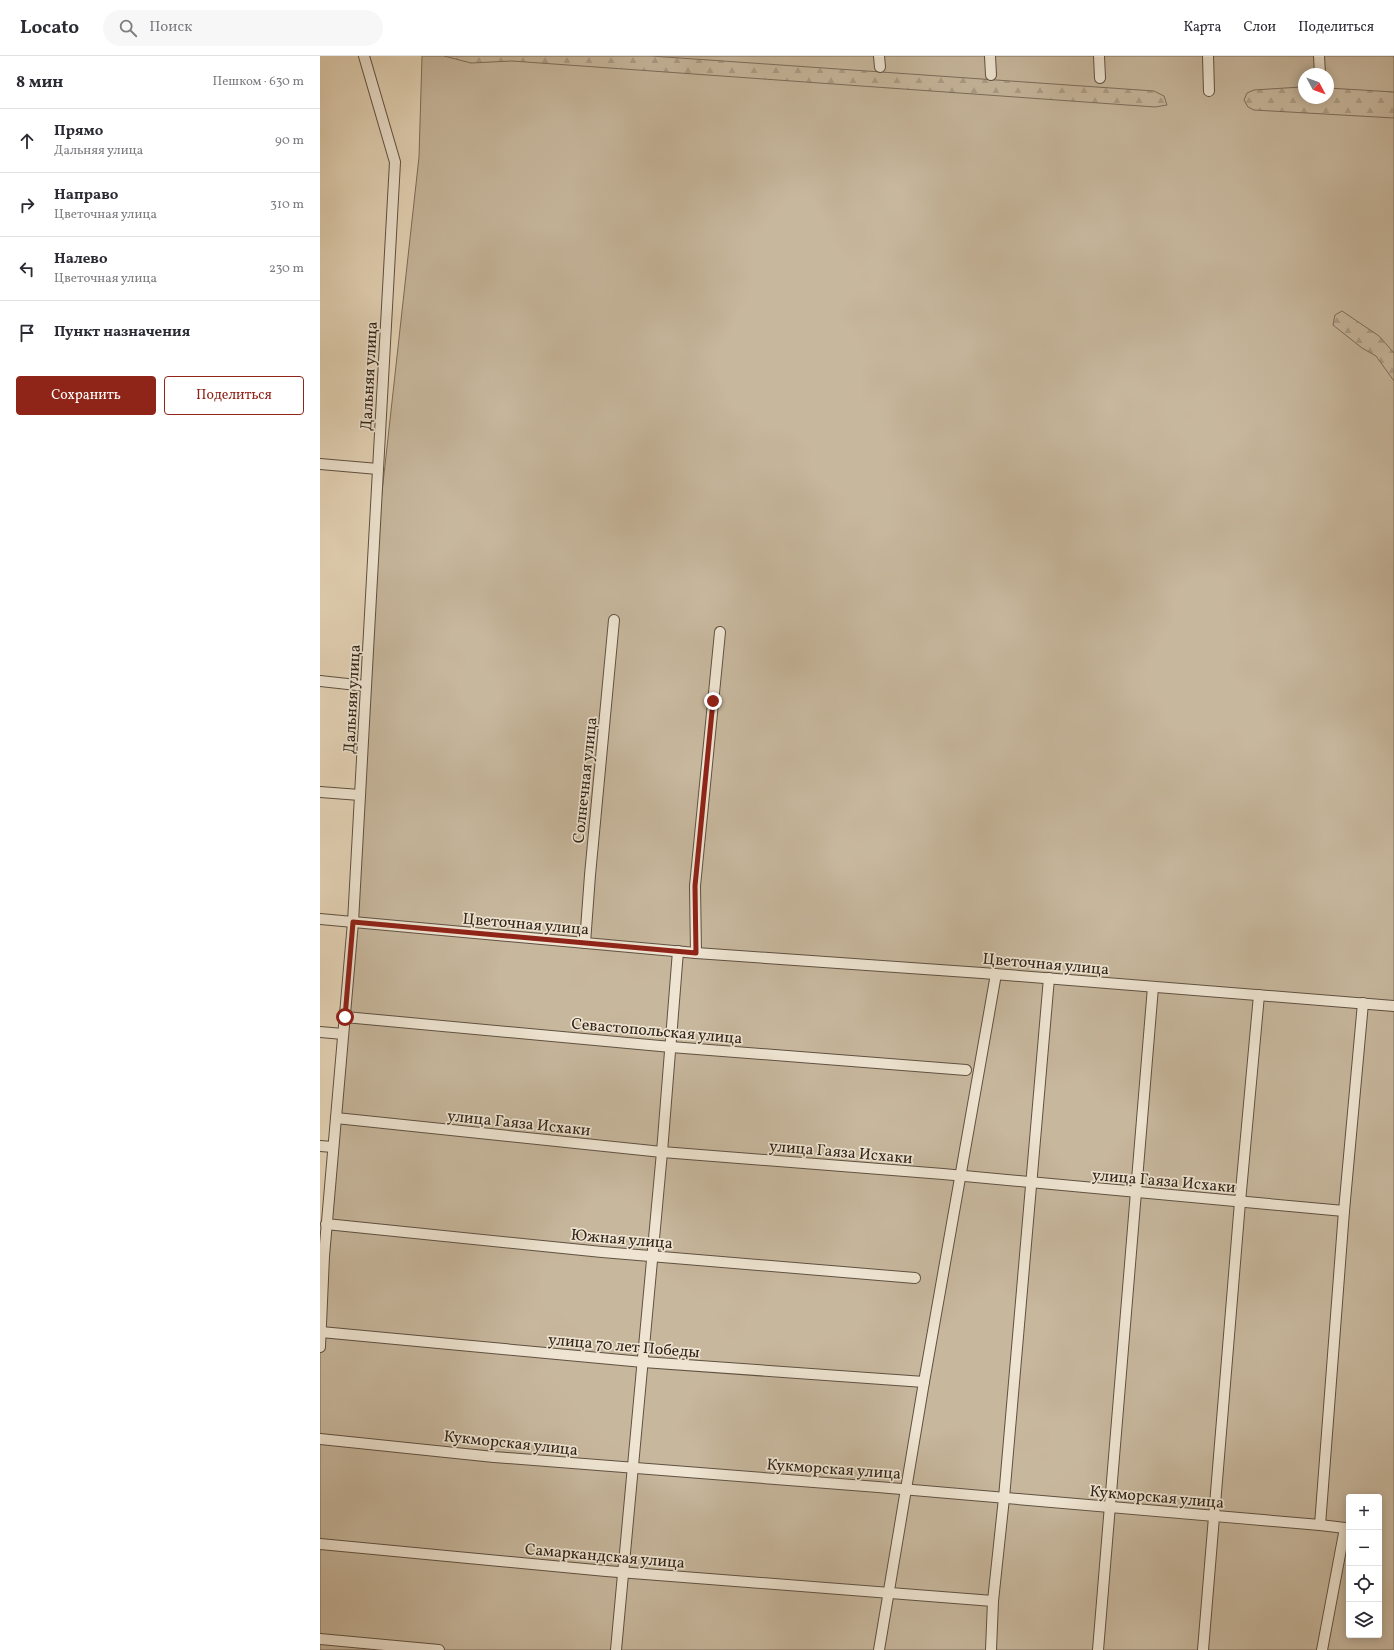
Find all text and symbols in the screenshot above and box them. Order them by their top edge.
search box [103,10,383,46]
text: Locato [20,15,79,41]
icon: search [117,17,139,39]
text: Поиск [149,17,192,38]
text: Карта [1183,18,1221,37]
text: Слои [1243,18,1276,37]
text: Поделиться [1298,18,1374,37]
north arrow [1298,68,1334,104]
text: 8 мин [16,71,63,94]
text: Пешком · 630 m [213,73,304,91]
text: Прямо [54,121,103,142]
icon: ahead [16,130,38,152]
text: 90 m [275,132,304,150]
text: Дальняя улица [54,142,143,160]
text: Направо [54,185,118,206]
icon: right [16,194,38,216]
text: 310 m [270,196,304,214]
text: Цветочная улица [54,206,157,224]
text: Налево [54,249,108,270]
icon: left [16,258,38,280]
text: 230 m [269,260,304,278]
text: Цветочная улица [54,270,157,288]
street label: Дальняя улица [356,321,384,431]
icon: arrive [16,322,38,344]
text: Пункт назначения [54,322,190,343]
button: Сохранить [16,376,156,415]
button: Поделиться [164,376,304,415]
street label: Дальняя улица [339,644,367,754]
route end [704,692,722,710]
street label: Солнечная улица [568,716,604,844]
street label: Цветочная улица [462,909,590,941]
street label: Цветочная улица [982,949,1110,981]
route start [336,1008,354,1026]
street label: Севастопольская улица [570,1014,743,1050]
street label: улица Гаяза Исхаки [446,1106,592,1142]
street label: улица Гаяза Исхаки [768,1136,914,1170]
street label: улица Гаяза Исхаки [1091,1165,1237,1199]
street label: Южная улица [570,1225,674,1255]
street label: улица 70 лет Победы [547,1329,700,1365]
street label: Кукморская улица [443,1426,579,1462]
street label: Кукморская улица [766,1454,902,1486]
street label: Кукморская улица [1089,1481,1225,1515]
map controls [1346,1494,1382,1638]
button: + [1346,1494,1382,1530]
button: − [1346,1530,1382,1566]
street label: Самаркандская улица [524,1539,686,1575]
button: locate [1346,1566,1382,1602]
button: layers [1346,1602,1382,1638]

